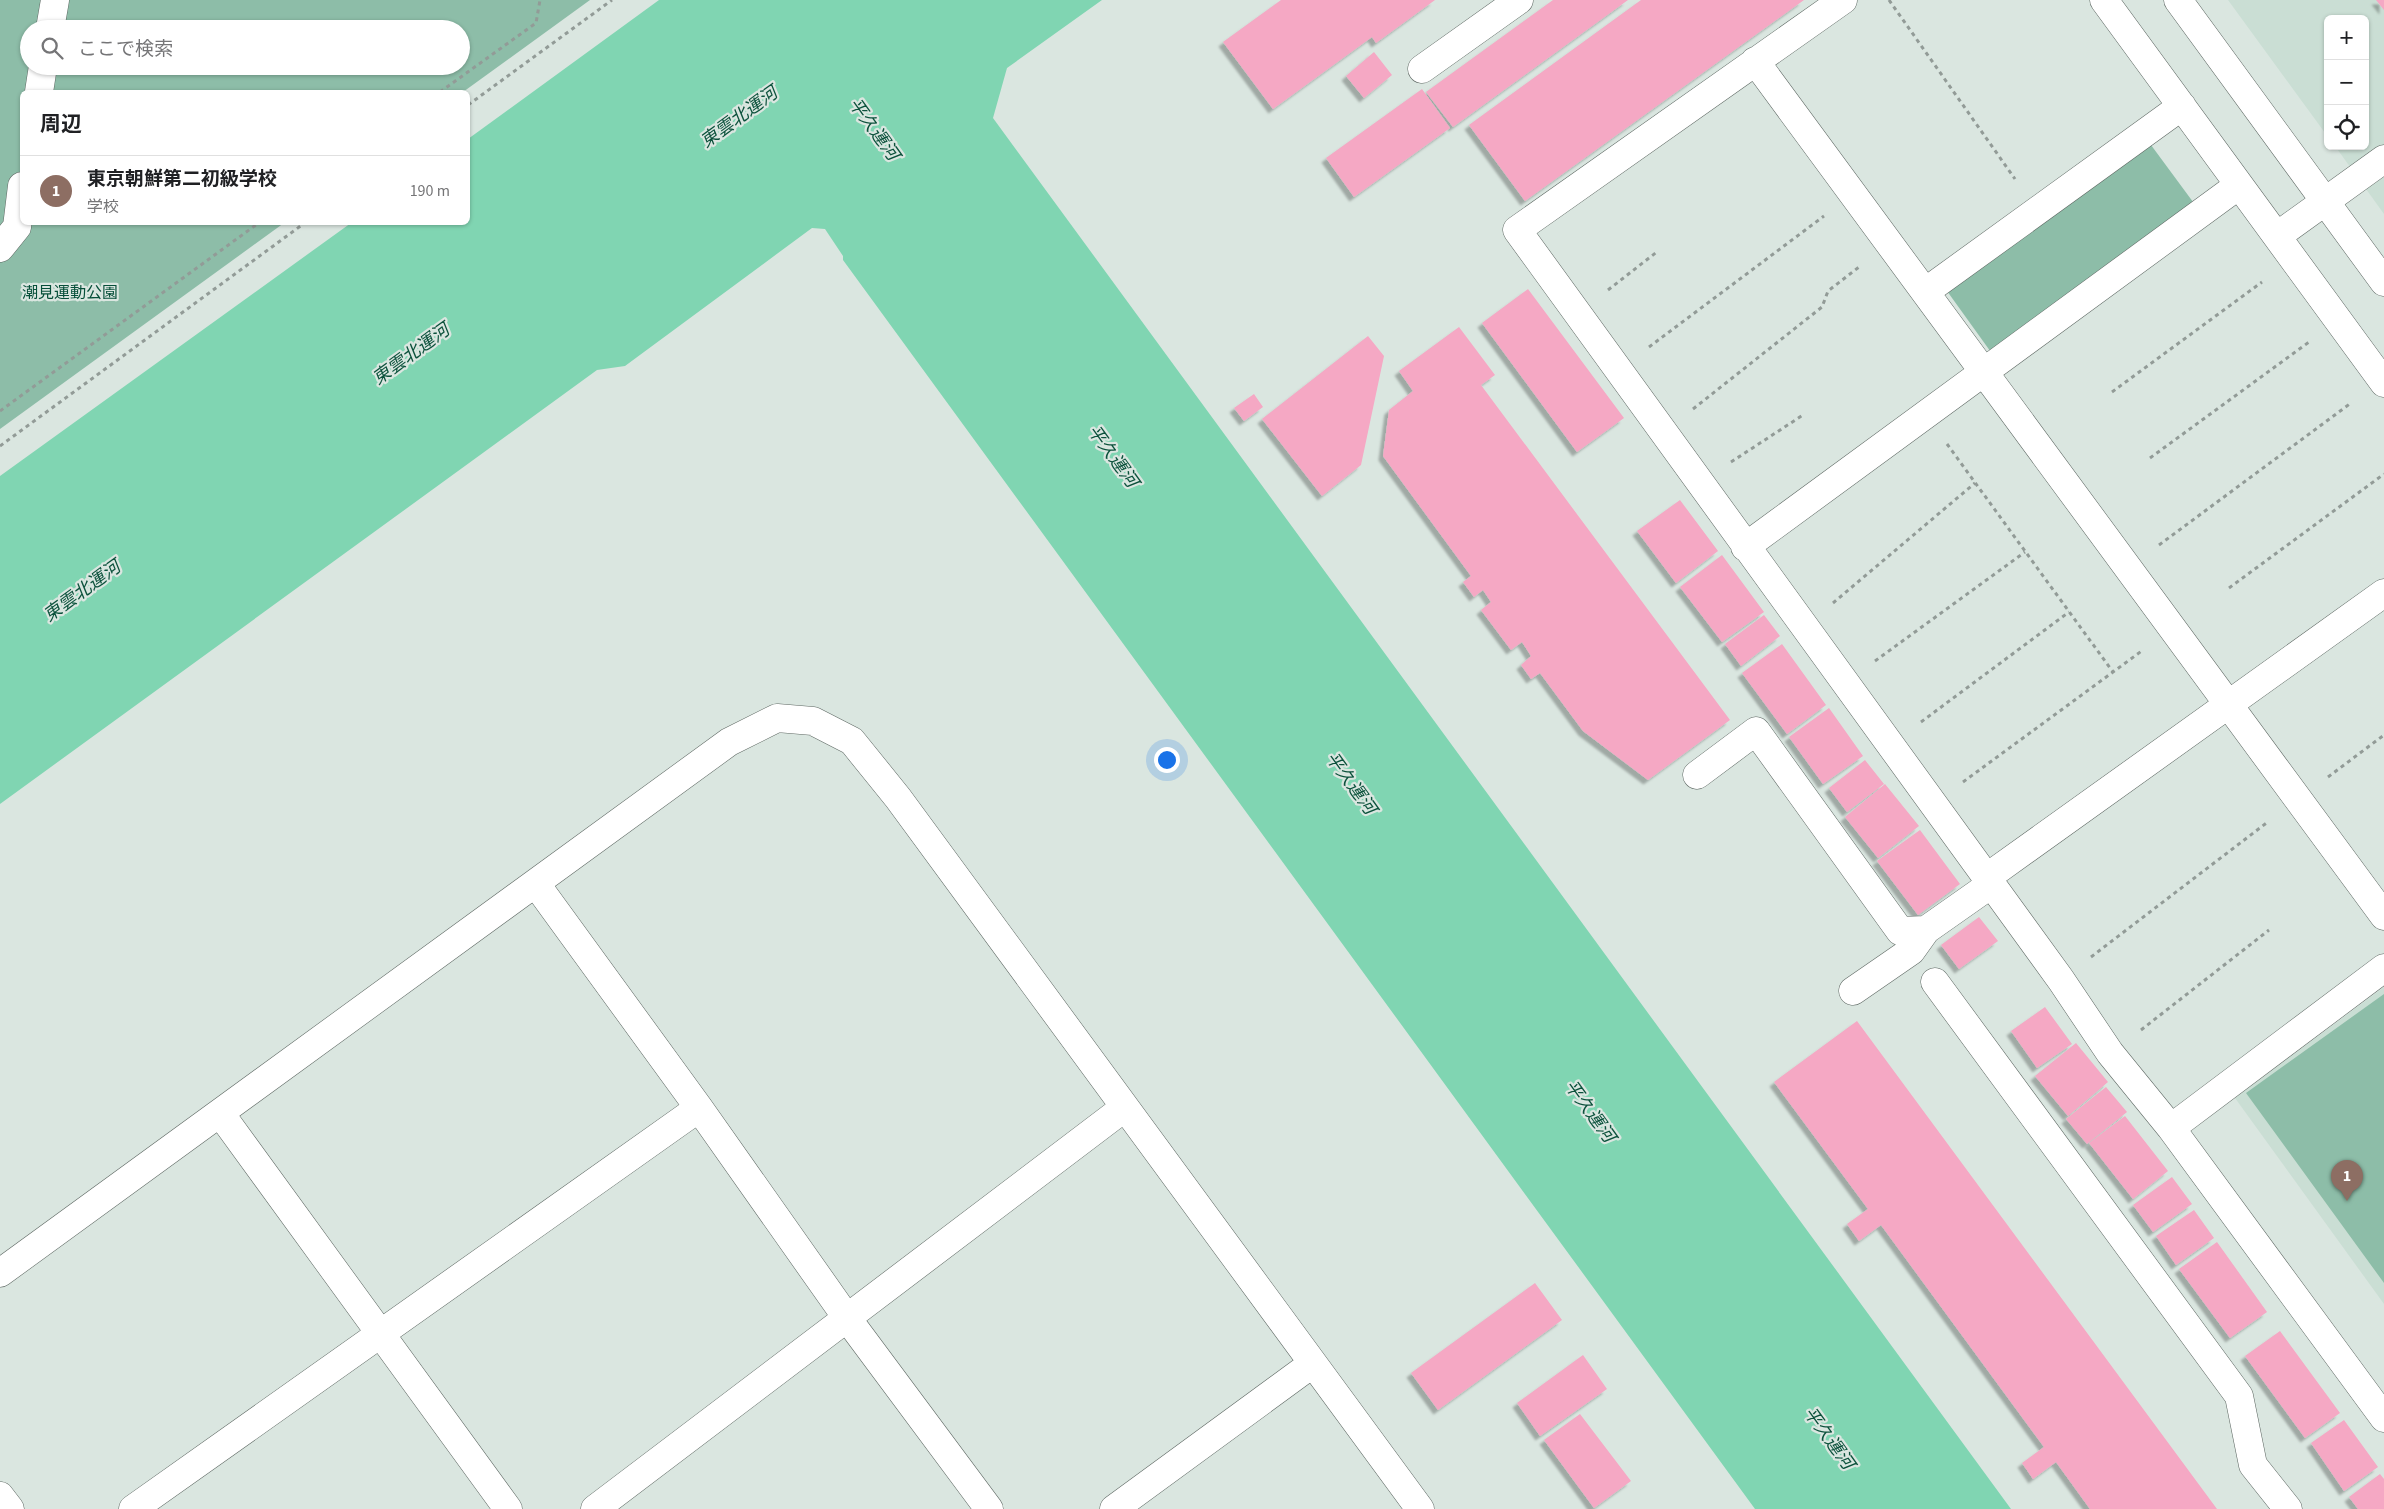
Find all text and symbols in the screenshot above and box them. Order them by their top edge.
map controls [2324,15,2369,150]
button: + [2324,15,2369,60]
search box [20,20,470,75]
icon: search [38,34,66,62]
text: ここで検索 [78,36,173,63]
button: − [2324,60,2369,105]
water label: 東雲北運河 [696,79,785,154]
water label: 平久運河 [842,93,907,168]
button: locate [2324,105,2369,150]
text: 周辺 [40,109,82,139]
text: 東京朝鮮第二初級学校 [87,166,277,193]
text: 1 [52,180,60,202]
text: 190 m [410,180,450,202]
text: 学校 [87,196,119,218]
park label: 潮見運動公園 [22,282,118,304]
water label: 東雲北運河 [368,316,457,391]
water label: 平久運河 [1081,420,1146,495]
water label: 東雲北運河 [39,553,128,628]
your location [1154,747,1180,773]
water label: 平久運河 [1319,747,1384,822]
water label: 平久運河 [1558,1075,1623,1150]
pin: 1 [2331,1160,2363,1201]
water label: 平久運河 [1797,1402,1862,1477]

